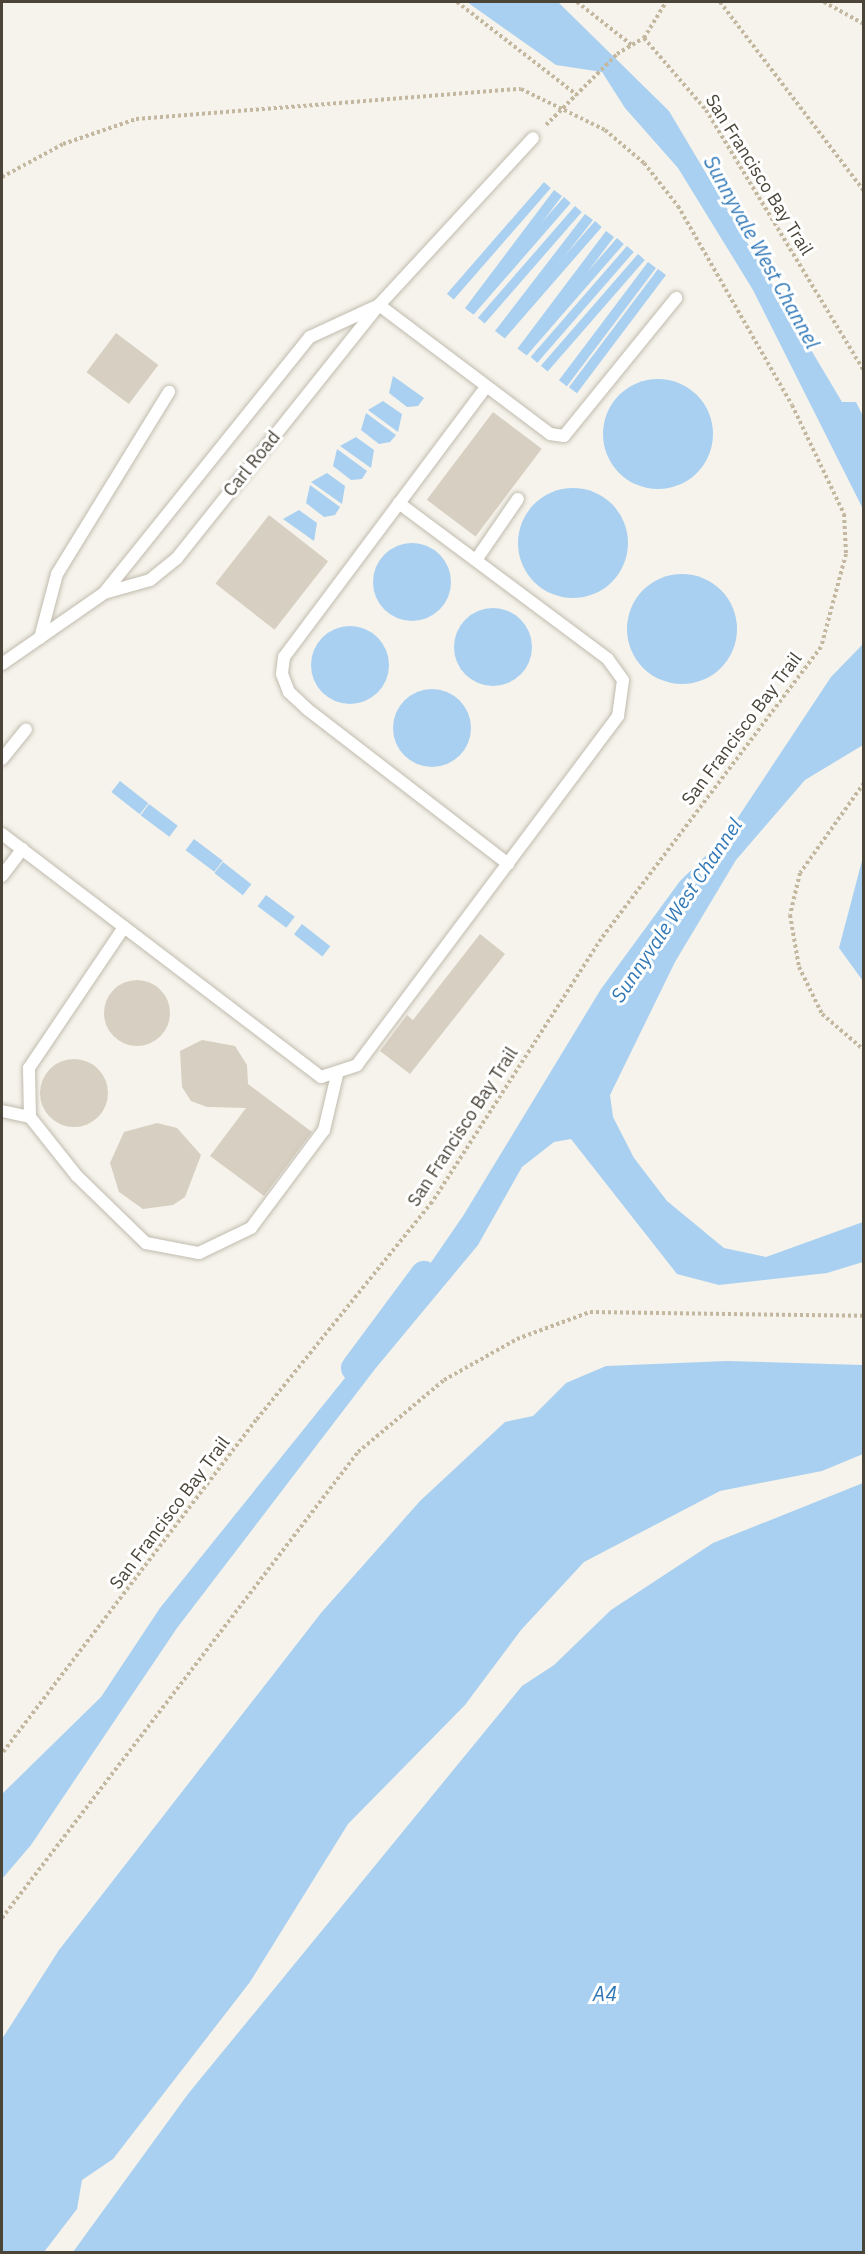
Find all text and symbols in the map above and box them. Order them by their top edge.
street label: San Francisco Bay Trail [701,91,817,259]
water label: Sunnyvale West Channel [699,151,825,353]
street label: Carl Road [219,427,285,501]
street label: San Francisco Bay Trail [677,648,807,810]
water label: Sunnyvale West Channel [605,813,747,1007]
street label: San Francisco Bay Trail [403,1043,523,1211]
street label: San Francisco Bay Trail [105,1432,235,1594]
water label: A4 [593,1981,617,2005]

